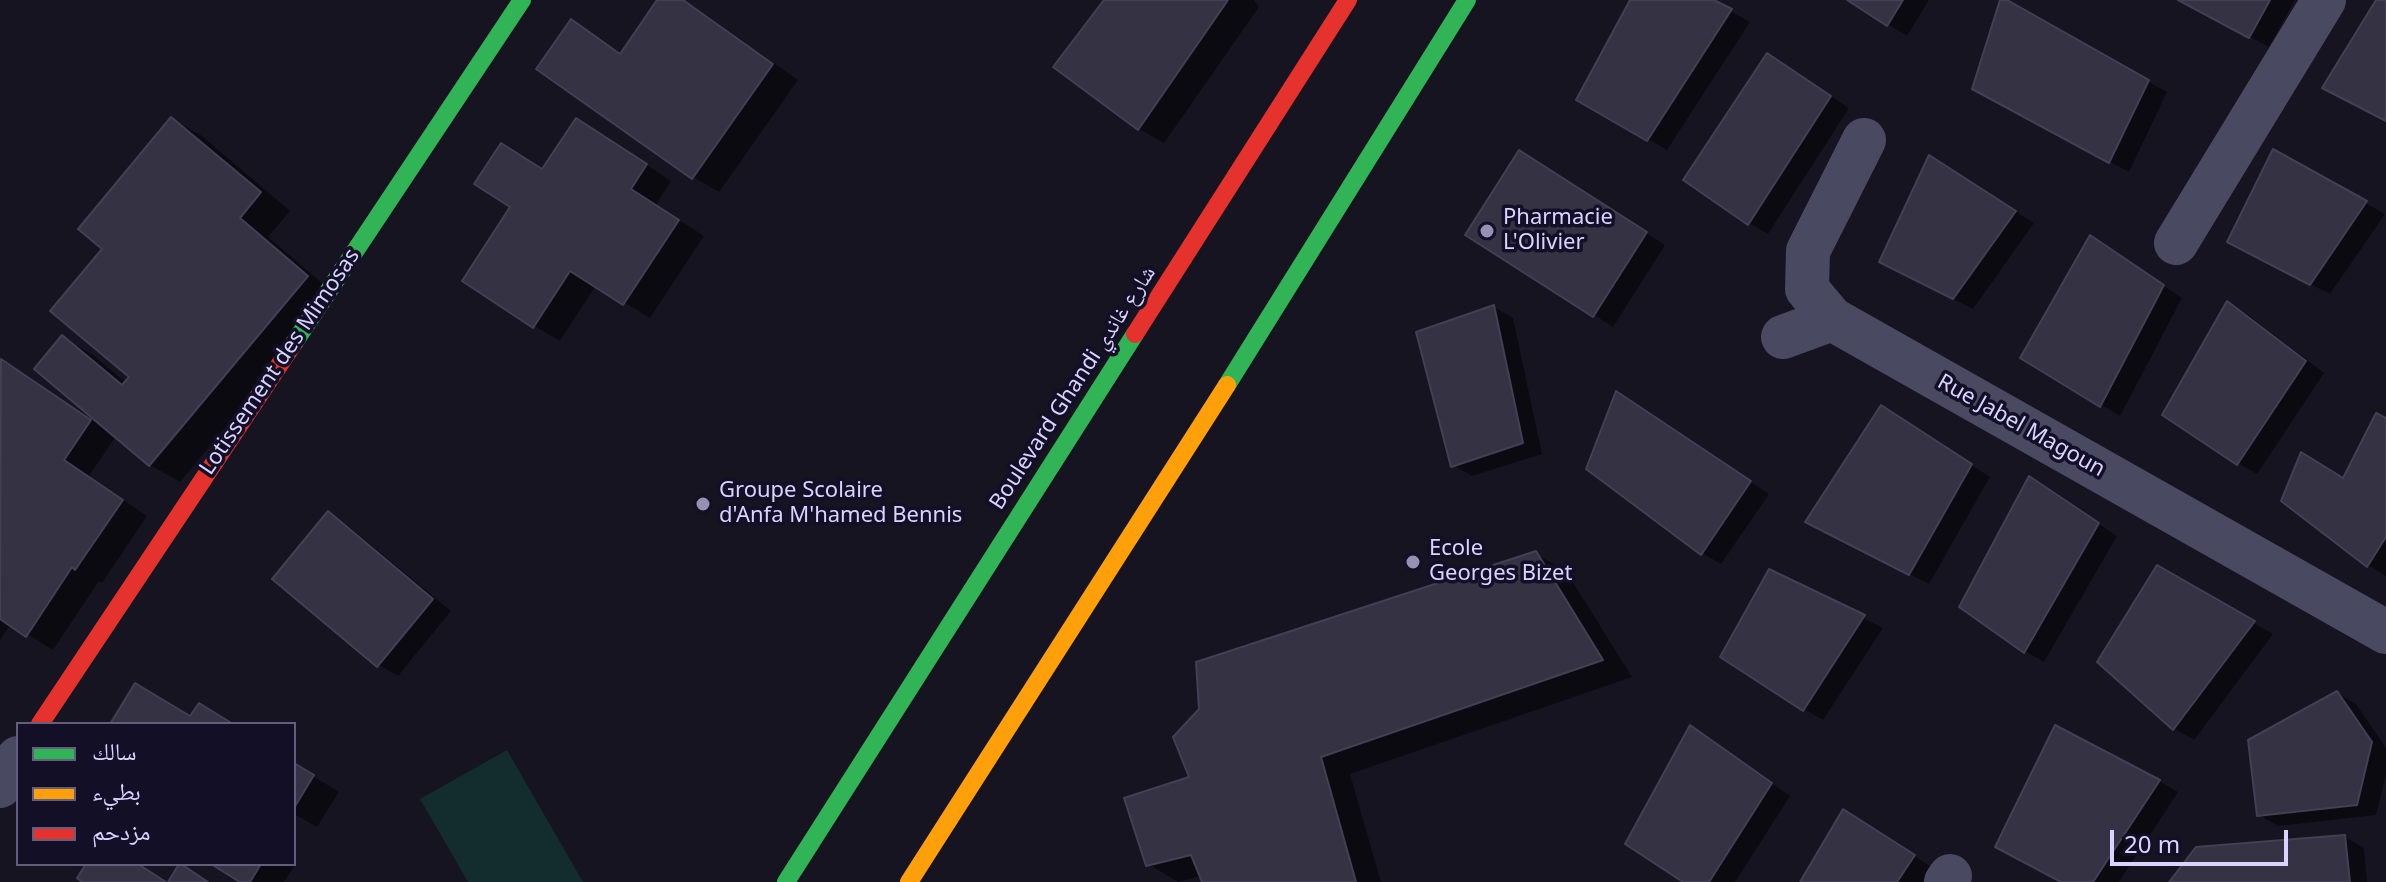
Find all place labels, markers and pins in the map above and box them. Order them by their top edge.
place label: Pharmacie L'Olivier [1503,205,1613,256]
marker: Pharmacie L'Olivier [1478,222,1496,240]
place label: Groupe Scolaire d'Anfa M'hamed Bennis [719,478,962,530]
marker: Groupe Scolaire d'Anfa M'hamed Bennis [694,495,712,513]
place label: Ecole Georges Bizet [1429,536,1572,588]
marker: Ecole Georges Bizet [1404,553,1422,571]

